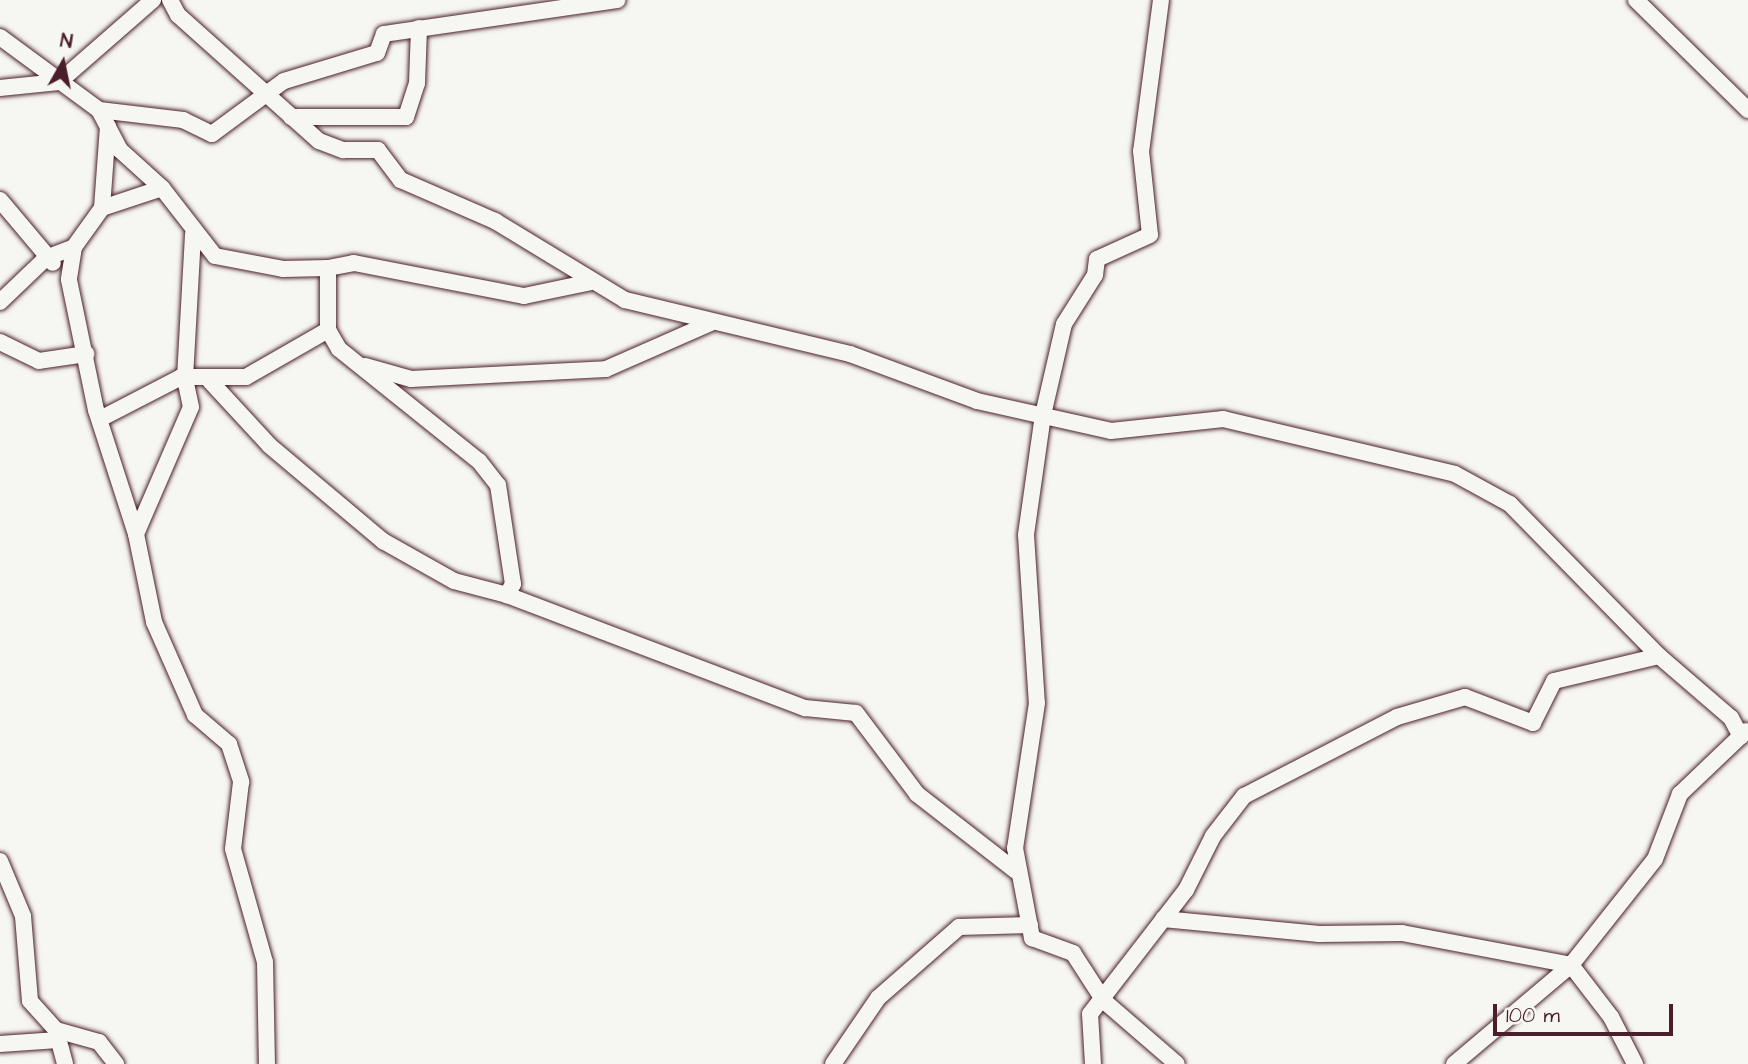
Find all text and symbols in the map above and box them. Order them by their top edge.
text: N [58,27,74,56]
north arrow [28,28,98,98]
scale bar [1496,990,1676,1034]
text: 100 m [1506,1001,1560,1030]

